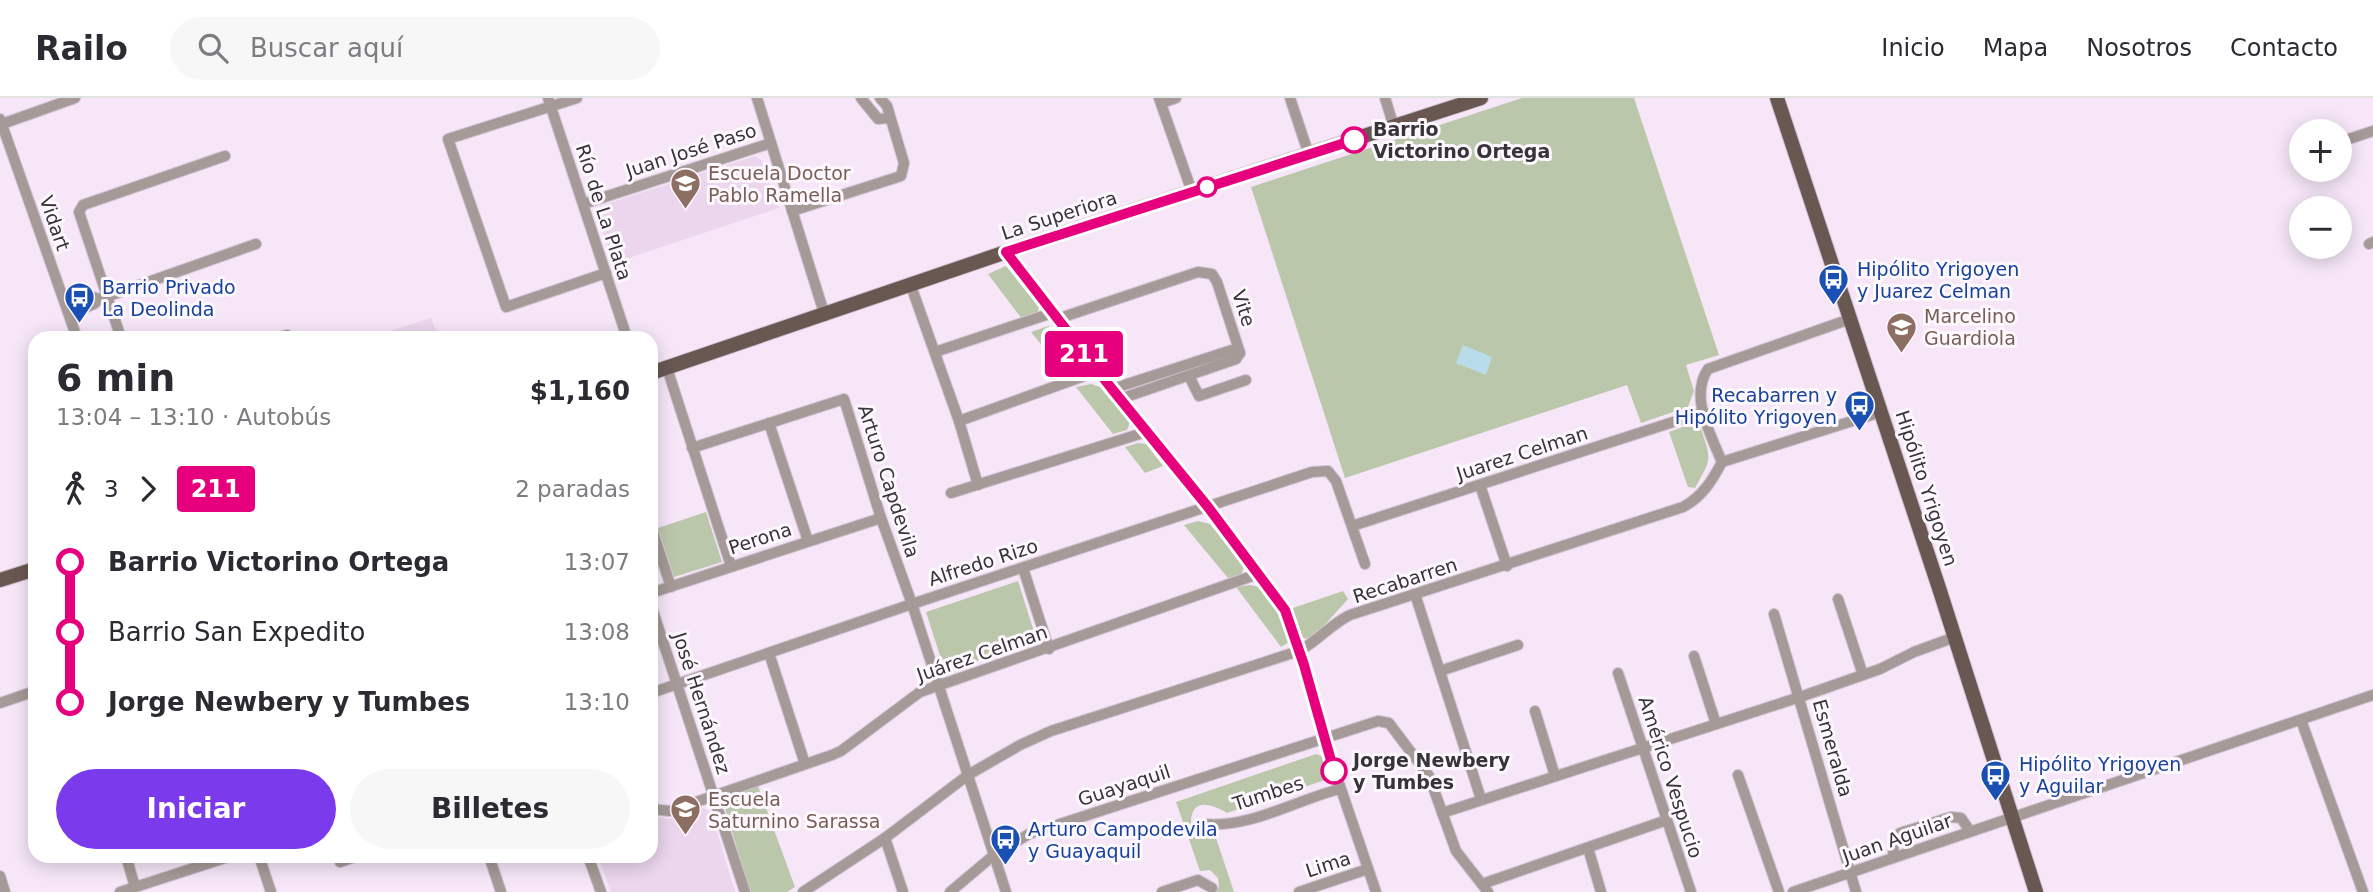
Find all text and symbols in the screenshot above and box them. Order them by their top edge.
search box [170,17,660,80]
text: Railo [35,29,128,68]
icon: search [194,29,232,67]
text: Buscar aquí [250,33,403,63]
text: Inicio [1881,34,1945,62]
text: Mapa [1983,34,2048,62]
text: Nosotros [2086,34,2192,62]
text: Contacto [2230,34,2338,62]
place label: Barrio Victorino Ortega [1373,118,1550,162]
street label: Juan José Paso [622,119,759,182]
map controls [2289,119,2352,259]
button: + [2289,119,2352,182]
marker: Barrio Victorino Ortega [1341,127,1367,153]
street label: Río de La Plata [572,141,636,283]
place label: Escuela Doctor Pablo Ramella [708,162,851,206]
school or university icon: Escuela Doctor Pablo Ramella [668,167,702,211]
unlabelled marker [1197,177,1217,197]
street label: La Superiora [998,186,1120,244]
street label: Vidart [35,193,75,253]
button: − [2289,196,2352,259]
place label: Hipólito Yrigoyen y Juarez Celman [1857,258,2019,302]
bus stop icon: Hipólito Yrigoyen y Juarez Celman [1817,263,1851,307]
place label: Barrio Privado La Deolinda [102,276,236,320]
bus stop icon: Barrio Privado La Deolinda [62,281,96,325]
street label: Vite [1228,287,1260,329]
place label: Marcelino Guardiola [1924,305,2016,349]
school or university icon: Marcelino Guardiola [1884,310,1918,354]
line badge: 211 [1044,331,1124,377]
text: 211 [1059,340,1109,368]
text: 6 min [56,356,175,400]
text: $1,160 [530,376,630,406]
place label: Recabarren y Hipólito Yrigoyen [1675,384,1837,428]
bus stop icon: Recabarren y Hipólito Yrigoyen [1843,389,1877,433]
street label: Arturo Capdevila [854,402,924,560]
text: 13:04 – 13:10 · Autobús [56,404,331,430]
street label: Hipólito Yrigoyen [1891,407,1963,569]
street label: Juarez Celman [1453,421,1590,485]
icon: walk [56,470,94,508]
icon: forward [129,470,167,508]
text: 211 [191,475,241,503]
text: 3 [104,476,119,502]
text: 2 paradas [515,476,630,502]
street label: Perona [726,517,794,559]
street label: Alfredo Rizo [925,534,1041,590]
text: Barrio Victorino Ortega [108,547,449,577]
text: 13:07 [564,549,630,575]
street label: Recabarren [1350,553,1460,607]
text: Barrio San Expedito [108,617,365,647]
text: 13:08 [564,619,630,645]
street label: Juárez Celman [913,620,1050,686]
street label: José Hernández [668,628,735,777]
text: Jorge Newbery y Tumbes [108,687,470,717]
text: 13:10 [564,689,630,715]
street label: Américo Vespucio [1634,693,1708,861]
street label: Esmeralda [1809,697,1857,799]
place label: Jorge Newbery y Tumbes [1351,749,1511,793]
place label: Hipólito Yrigoyen y Aguilar [2019,753,2181,797]
marker: Jorge Newbery y Tumbes [1321,758,1347,784]
bus stop icon: Hipólito Yrigoyen y Aguilar [1979,758,2013,802]
street label: Guayaquil [1075,760,1173,810]
button: Iniciar [56,769,336,849]
button: Billetes [350,769,630,849]
street label: Tumbes [1229,771,1306,815]
place label: Escuela Saturnino Sarassa [708,788,880,832]
school or university icon: Escuela Saturnino Sarassa [668,793,702,837]
street label: Juan Aguilar [1838,809,1955,867]
place label: Arturo Campodevila y Guayaquil [1028,818,1218,862]
bus stop icon: Arturo Campodevila y Guayaquil [988,823,1022,867]
street label: Lima [1303,846,1353,882]

